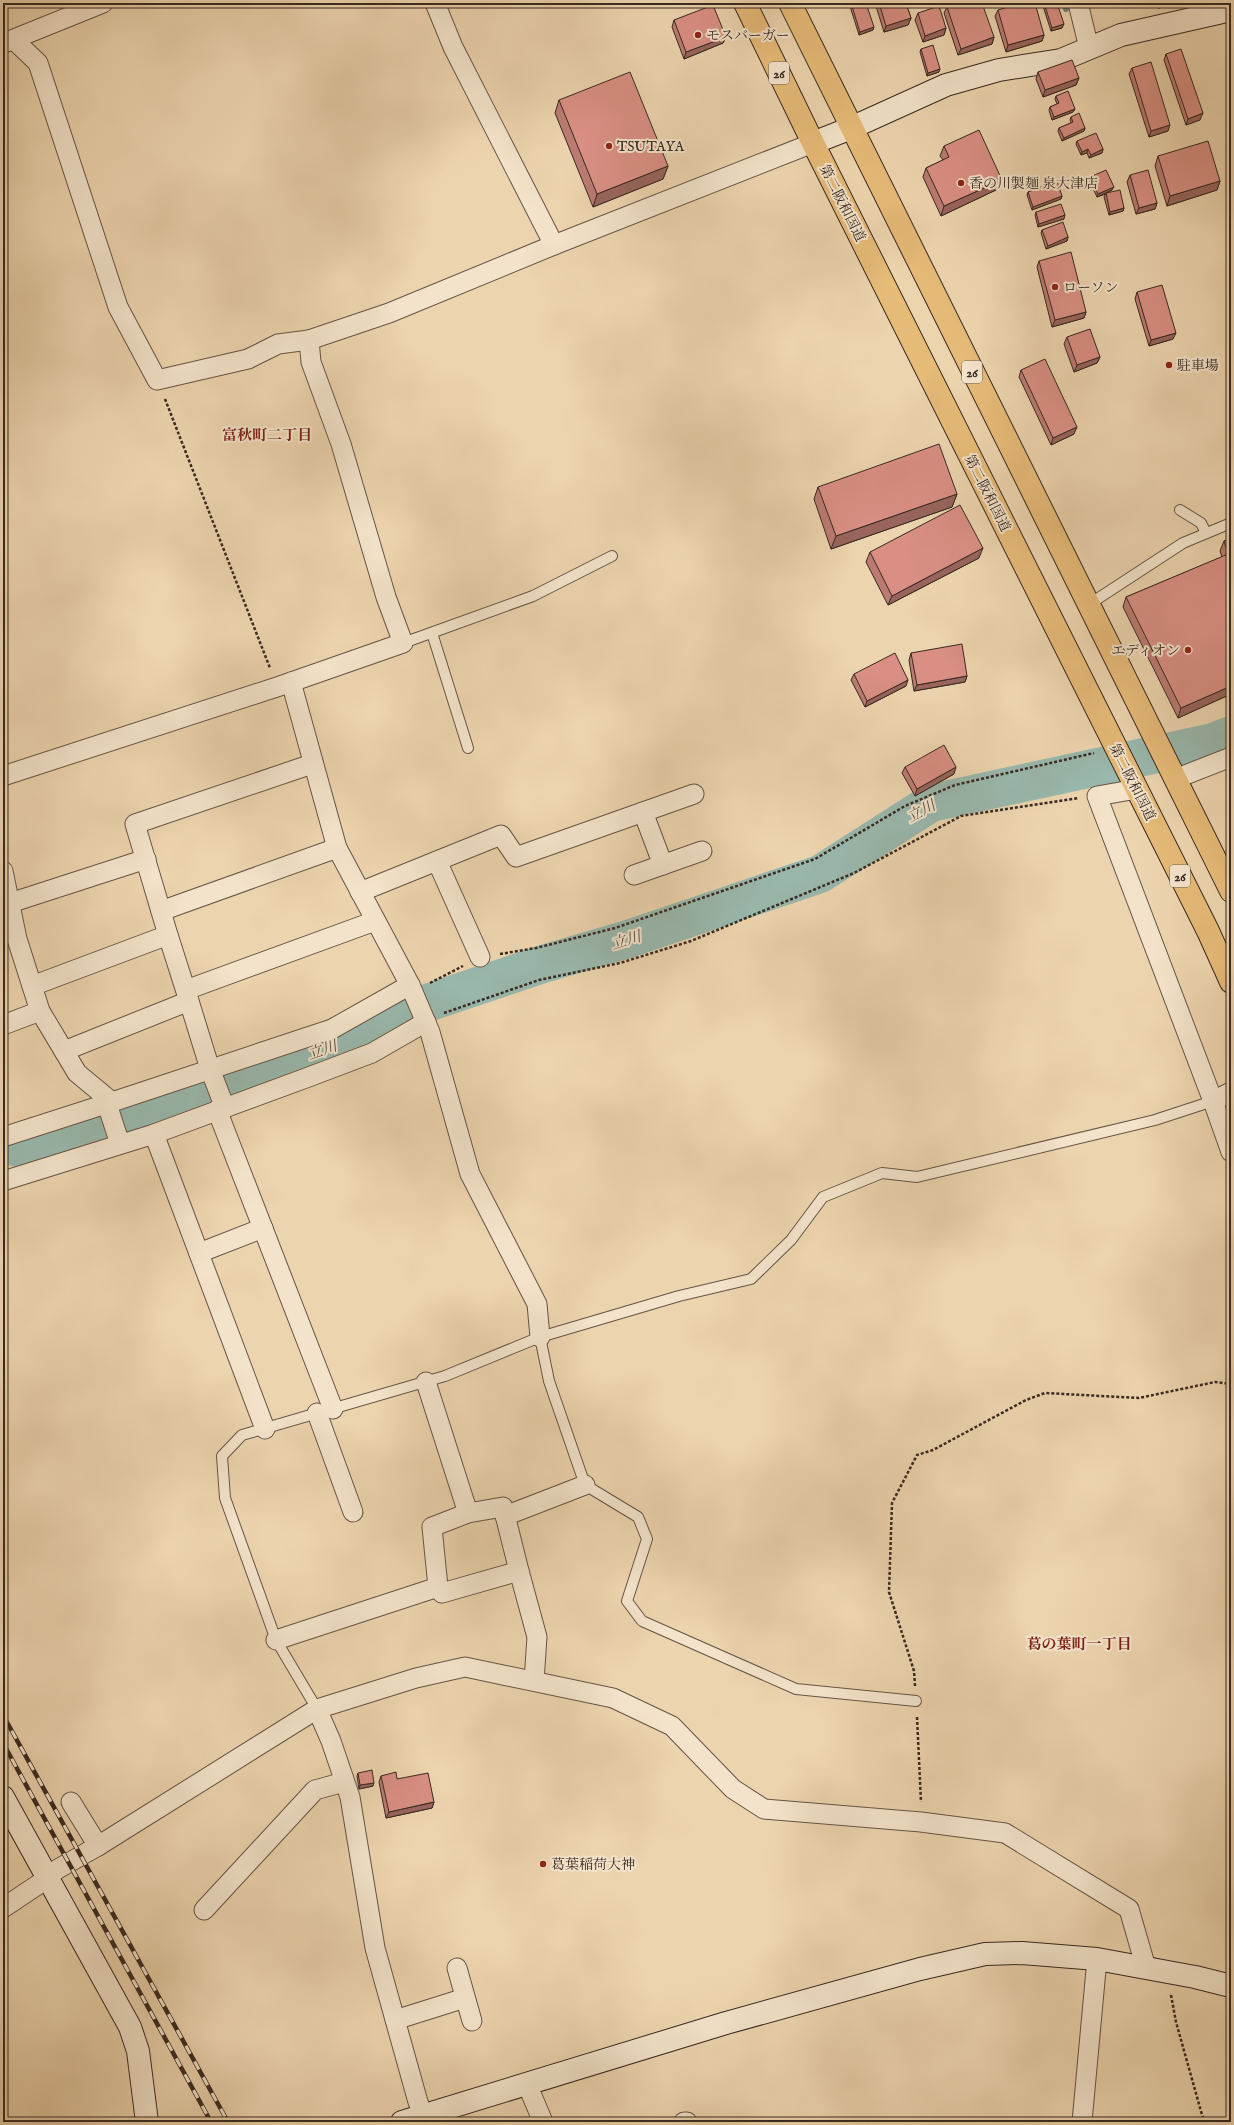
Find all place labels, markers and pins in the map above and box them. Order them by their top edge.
place label: モスバーガー [706,27,790,45]
marker: モスバーガー [693,30,703,40]
place label: TSUTAYA [617,138,685,156]
marker: TSUTAYA [604,141,614,151]
place label: 香の川製麺 泉大津店 [969,175,1098,193]
marker: 香の川製麺 泉大津店 [956,178,966,188]
place label: ローソン [1063,279,1118,297]
marker: ローソン [1050,282,1060,292]
place label: 駐車場 [1177,357,1219,375]
marker: 駐車場 [1164,360,1174,370]
place label: エディオン [1111,642,1180,660]
marker: エディオン [1183,645,1193,655]
place label: 葛葉稲荷大神 [551,1856,635,1874]
marker: 葛葉稲荷大神 [538,1859,548,1869]

